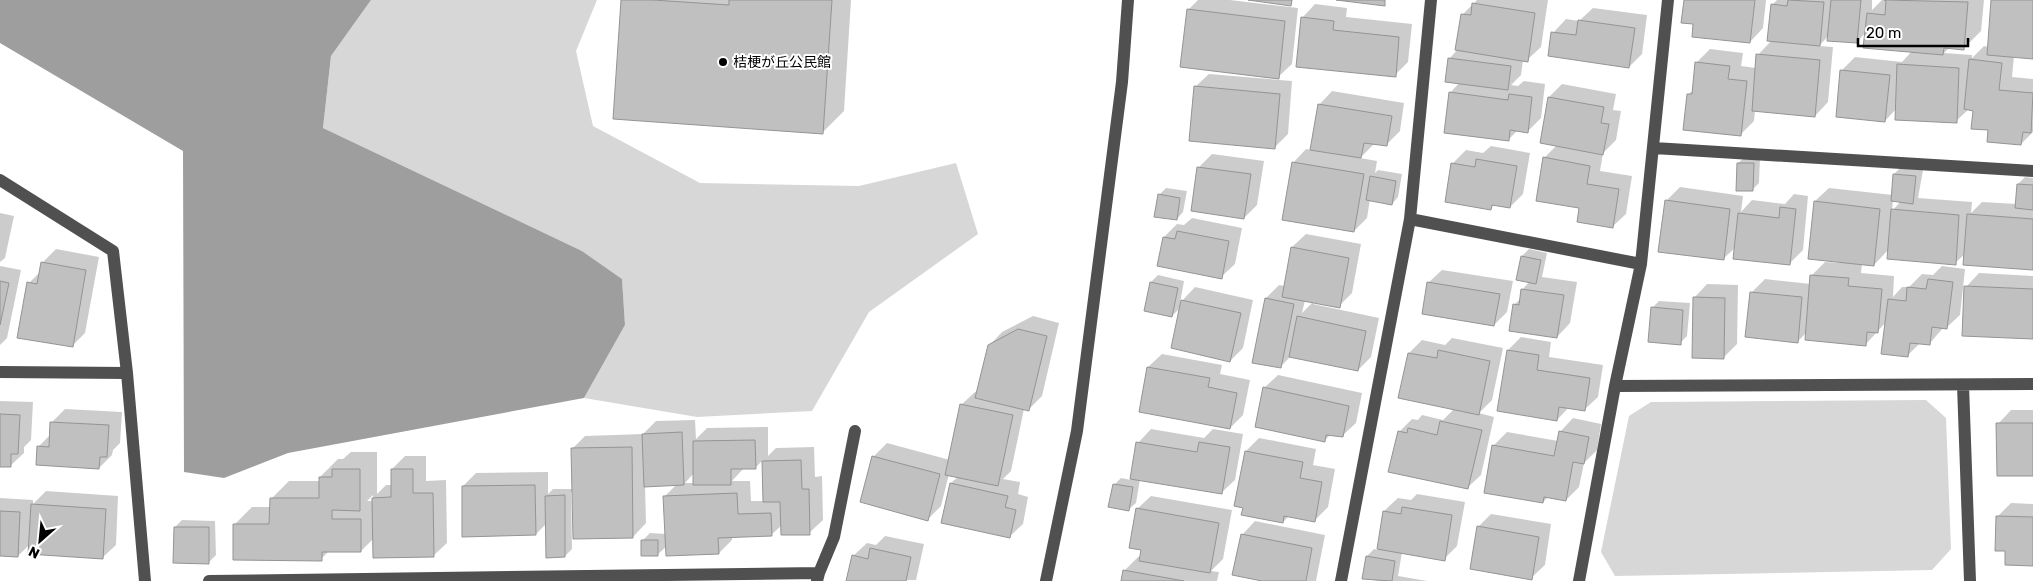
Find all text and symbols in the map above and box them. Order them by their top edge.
scale bar [1858,15,1968,47]
text: 20 m [1866,24,1901,42]
place label: 桔梗が丘公民館 [733,54,831,71]
marker: 桔梗が丘公民館 [717,56,729,68]
north arrow [15,516,65,566]
text: N [26,542,43,562]

